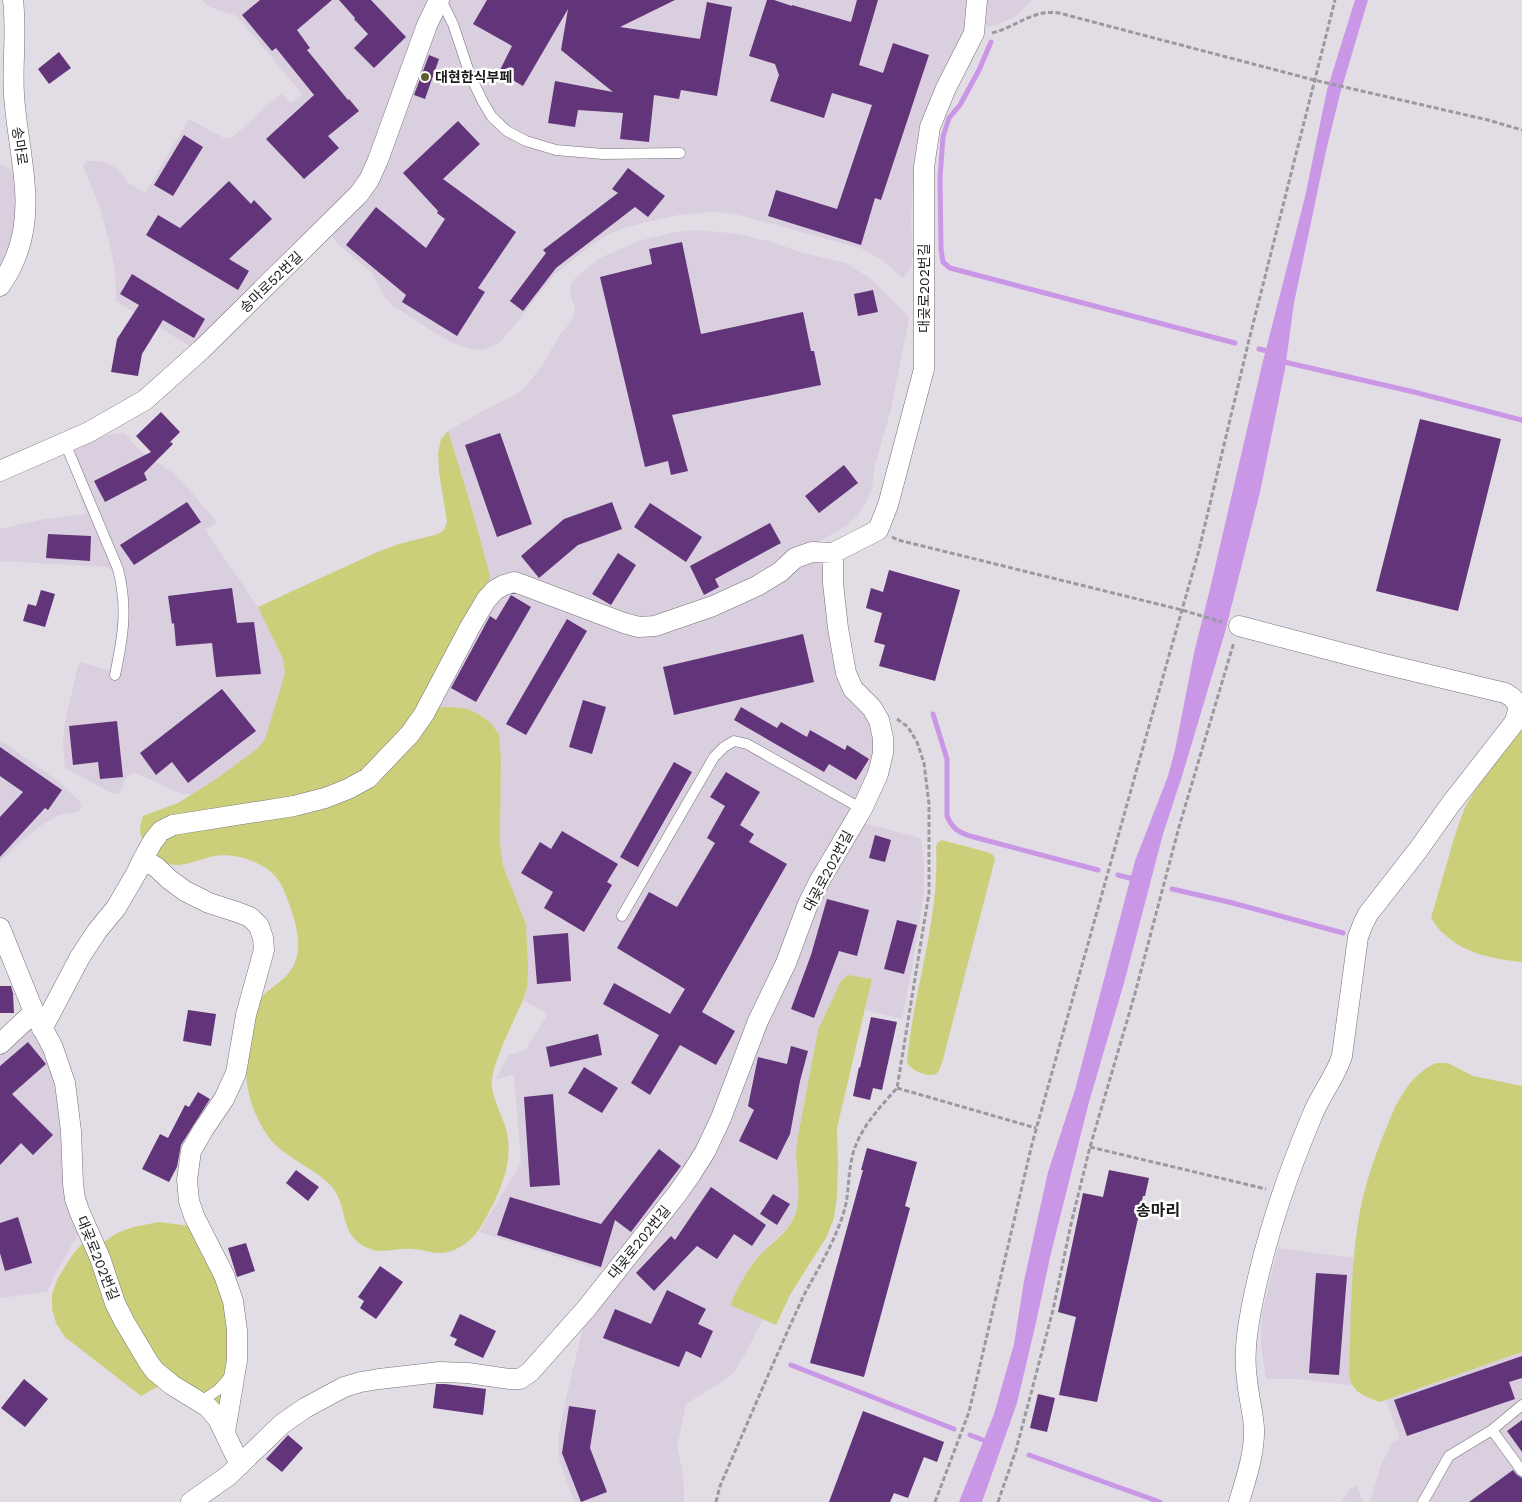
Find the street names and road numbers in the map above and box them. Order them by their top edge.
street label: 송마로 [9,126,31,166]
street label: 대곶로202번길 [916,243,932,333]
street label: 송마로52번길 [236,248,306,316]
street label: 대곶로202번길 [800,828,856,914]
street label: 대곶로202번길 [605,1202,673,1282]
street label: 대곶로202번길 [74,1214,122,1302]

